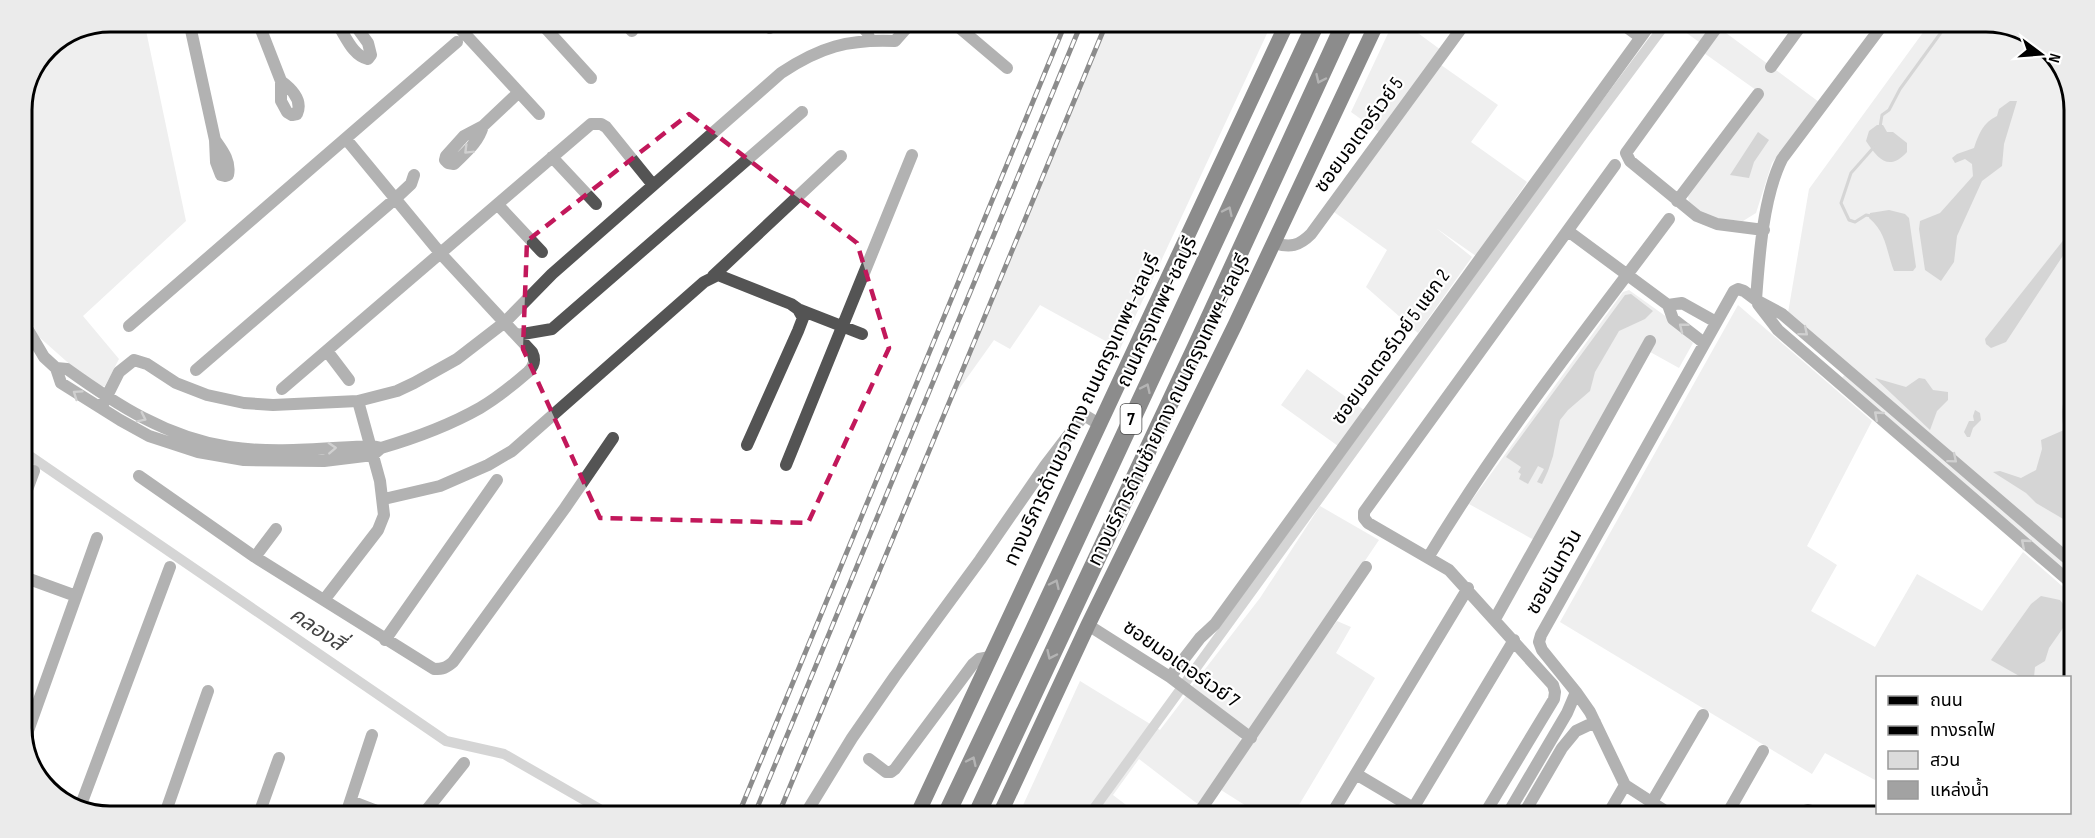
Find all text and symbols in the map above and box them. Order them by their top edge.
north arrow [2011,24,2071,84]
text: N [2044,51,2064,64]
one-way arrow [1316,72,1328,83]
street label: ซอยมอเตอร์เวย์ 5 [1309,73,1409,197]
one-way arrow [464,143,475,154]
one-way arrow [1221,207,1233,218]
street label: ถนนกรุงเทพฯ-ชลบุรี [1112,233,1202,391]
street label: ทางบริการด้านขวาทาง ถนนกรุงเทพฯ-ชลบุรี [999,250,1165,570]
street label: ทางบริการด้านซ้ายทาง ถนนกรุงเทพฯ-ชลบุรี [1083,250,1255,570]
street label: ซอยมอเตอร์เวย์ 5 แยก 2 [1327,265,1455,429]
one-way arrow [1678,323,1689,334]
one-way arrow [1797,325,1808,336]
one-way arrow [1139,384,1151,395]
one-way arrow [73,390,84,401]
road number: 7 [1120,404,1142,434]
one-way arrow [136,411,147,423]
one-way arrow [1874,411,1885,422]
one-way arrow [327,441,336,454]
one-way arrow [1946,452,1957,463]
street label: ซอยนันทวัน [1521,525,1587,619]
one-way arrow [2021,539,2032,550]
one-way arrow [1048,580,1060,591]
water label: คลองสี่ [285,599,354,659]
street label: ซอยมอเตอร์เวย์ 7 [1118,615,1244,713]
one-way arrow [1047,649,1059,660]
legend [1876,676,2071,814]
text: ถนน [1930,690,1963,711]
text: ทางรถไฟ [1930,720,1995,741]
text: สวน [1930,750,1960,771]
one-way arrow [965,756,977,767]
text: แหล่งน้ำ [1930,777,1989,801]

